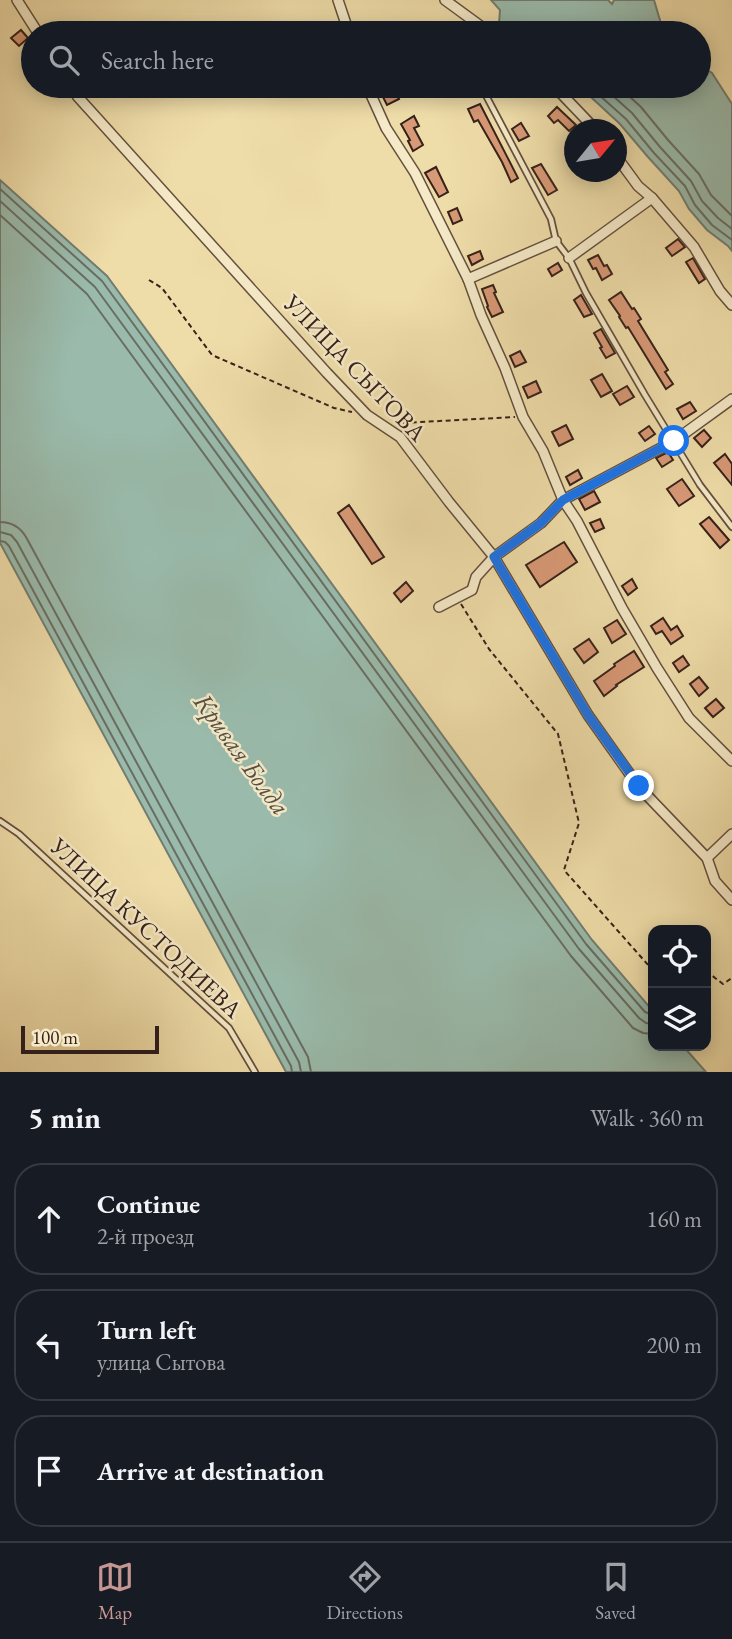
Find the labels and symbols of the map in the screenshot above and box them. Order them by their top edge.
north arrow [564,119,627,182]
street label: УЛИЦА СЫТОВА [277,287,434,448]
route start [658,425,689,456]
water label: Кривая Болда [186,685,298,822]
route end [623,770,654,801]
street label: УЛИЦА КУСТОДИЕВА [43,830,249,1025]
scale bar [21,1023,159,1055]

